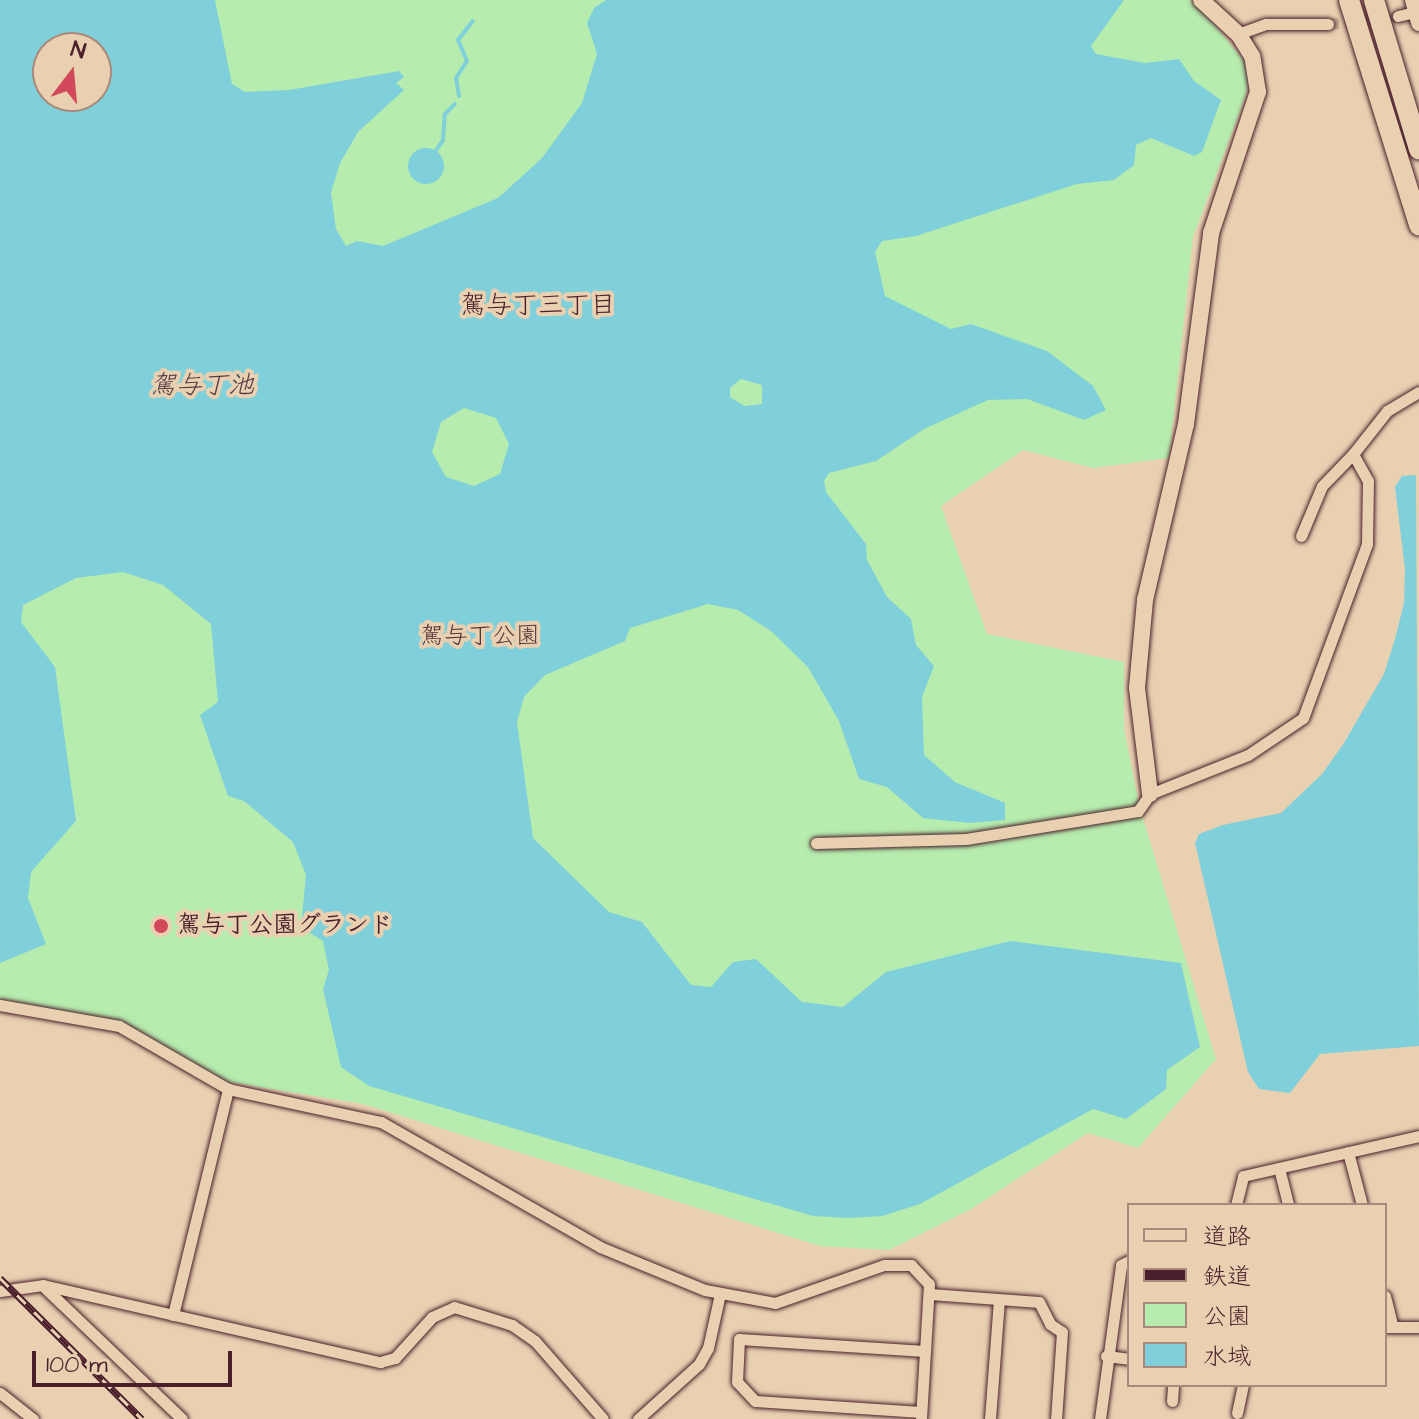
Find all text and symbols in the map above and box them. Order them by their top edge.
north arrow [32,32,112,112]
text: N [67,34,89,67]
district label: 駕与丁三丁目 [460,290,616,322]
water label: 駕与丁池 [150,370,254,402]
park label: 駕与丁公園 [420,623,540,651]
place label: 駕与丁公園グランド [177,912,393,940]
marker: 駕与丁公園グランド [152,917,170,935]
legend [1127,1203,1387,1387]
text: 道路 [1203,1220,1251,1254]
text: 鉄道 [1203,1260,1251,1294]
text: 公園 [1203,1300,1251,1334]
scale bar [36,1335,236,1385]
text: 水域 [1203,1340,1251,1374]
text: 100 m [46,1348,108,1382]

